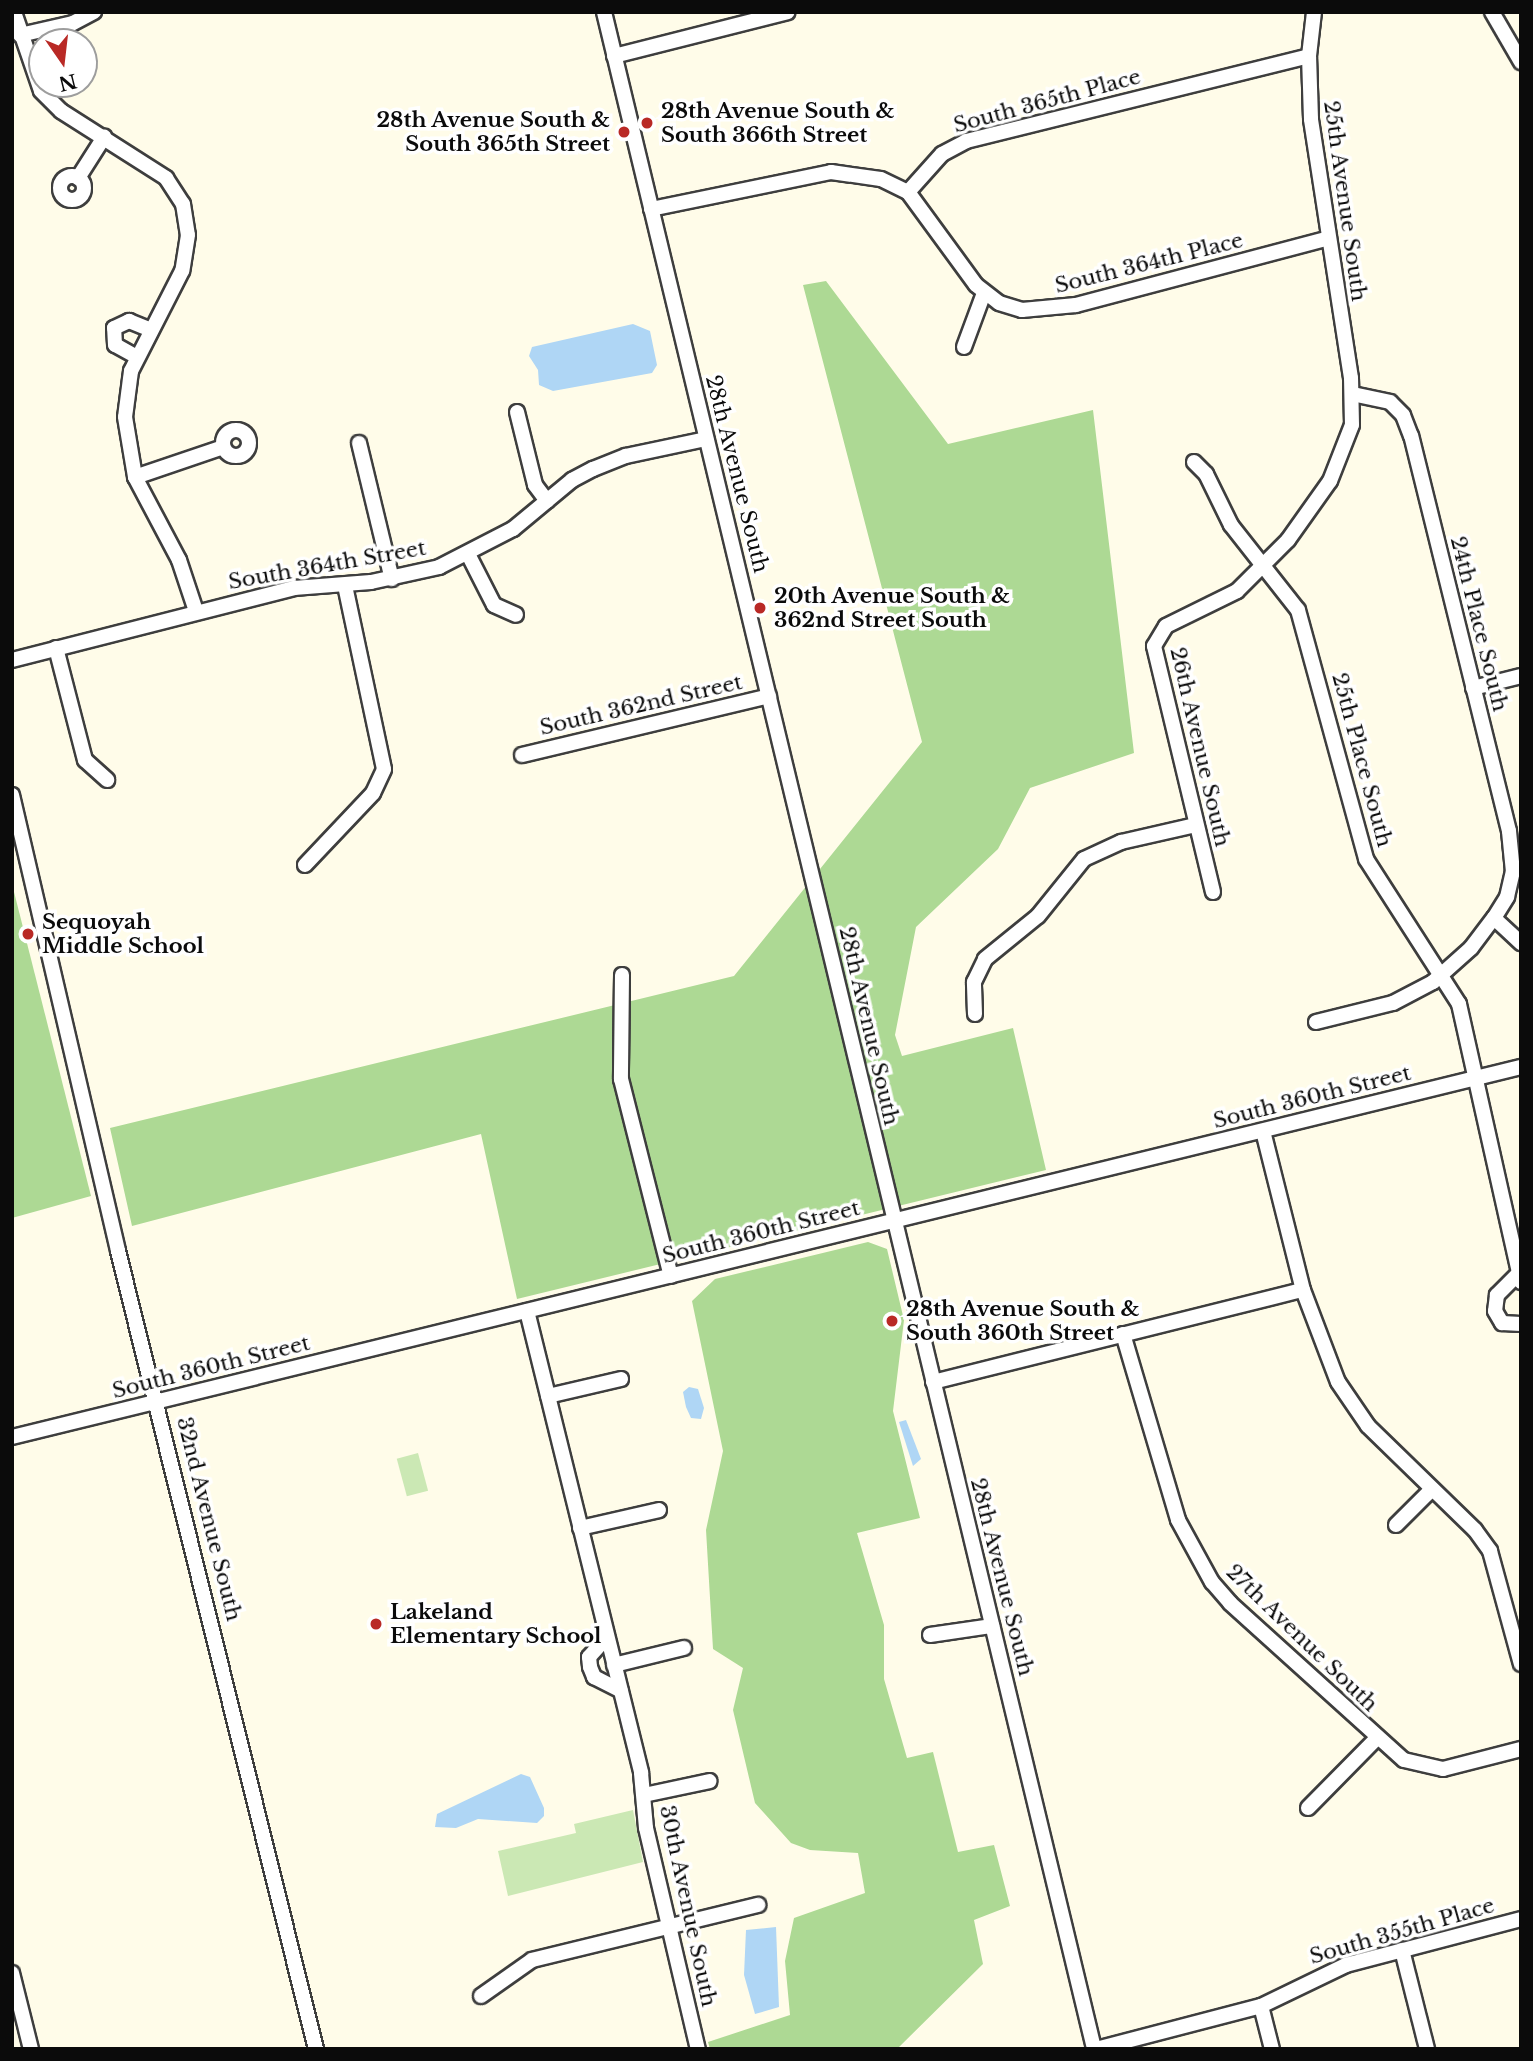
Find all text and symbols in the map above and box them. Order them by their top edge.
north arrow [28,28,98,98]
street label: South 365th Place [951,64,1143,138]
text: N [56,69,79,95]
place label: 28th Avenue South & South 366th Street [661,98,895,148]
street label: 25th Avenue South [1318,99,1372,303]
place label: 28th Avenue South & South 365th Street [376,107,610,157]
marker: 28th Avenue South & South 366th Street [639,115,655,131]
marker: 28th Avenue South & South 365th Street [616,124,632,140]
street label: South 364th Place [1052,227,1246,299]
street label: 28th Avenue South [700,372,774,576]
street label: 24th Place South [1445,534,1513,714]
street label: South 364th Street [226,535,428,595]
place label: 20th Avenue South & 362nd Street South [774,583,1011,633]
marker: 20th Avenue South & 362nd Street South [752,600,768,616]
street label: 26th Avenue South [1165,644,1235,850]
street label: South 362nd Street [537,669,745,741]
street label: 25th Place South [1327,670,1397,850]
place label: Sequoyah Middle School [42,909,204,959]
street label: 28th Avenue South [834,924,904,1128]
marker: Sequoyah Middle School [20,926,36,942]
street label: South 360th Street [1211,1060,1413,1134]
street label: South 360th Street [660,1195,862,1269]
place label: 28th Avenue South & South 360th Street [906,1296,1140,1346]
marker: 28th Avenue South & South 360th Street [884,1313,900,1329]
street label: South 360th Street [110,1330,312,1404]
street label: 32nd Avenue South [171,1414,247,1624]
street label: 28th Avenue South [965,1475,1039,1679]
street label: 27th Avenue South [1221,1559,1383,1717]
place label: Lakeland Elementary School [390,1599,602,1649]
marker: Lakeland Elementary School [368,1616,384,1632]
street label: 30th Avenue South [654,1803,722,2009]
street label: South 355th Place [1307,1893,1497,1969]

